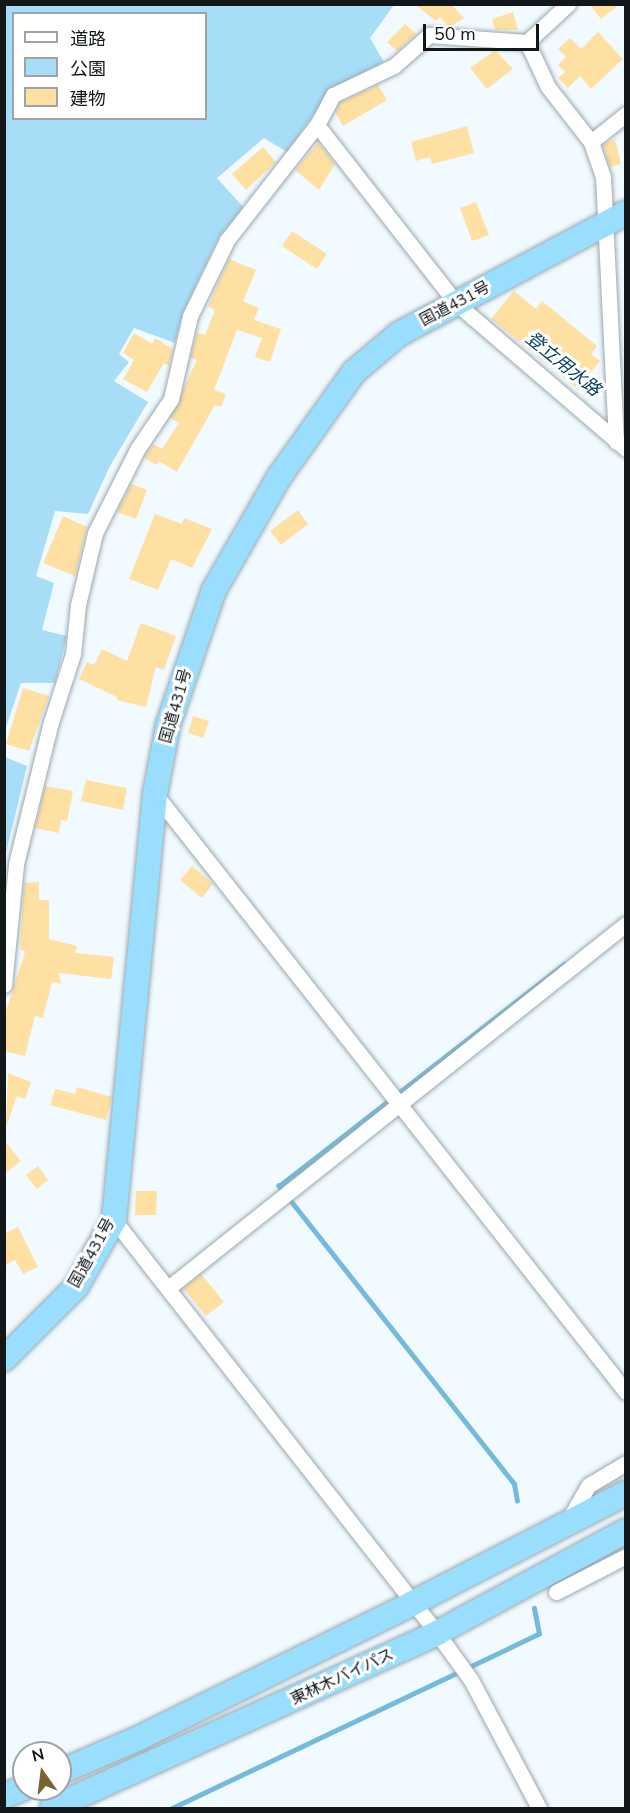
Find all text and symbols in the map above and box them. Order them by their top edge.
legend [12,12,207,120]
scale bar [426,12,542,50]
text: 50 m [434,22,476,46]
text: 道路 [70,27,106,51]
text: 公園 [70,57,106,81]
text: 建物 [70,87,106,111]
street label: 国道431号 [417,277,493,331]
water label: 登立用水路 [521,327,605,401]
street label: 国道431号 [156,666,196,746]
street label: 国道431号 [65,1215,119,1291]
street label: 東林木バイパス [287,1645,397,1709]
north arrow [12,1741,72,1801]
text: N [30,1743,47,1768]

